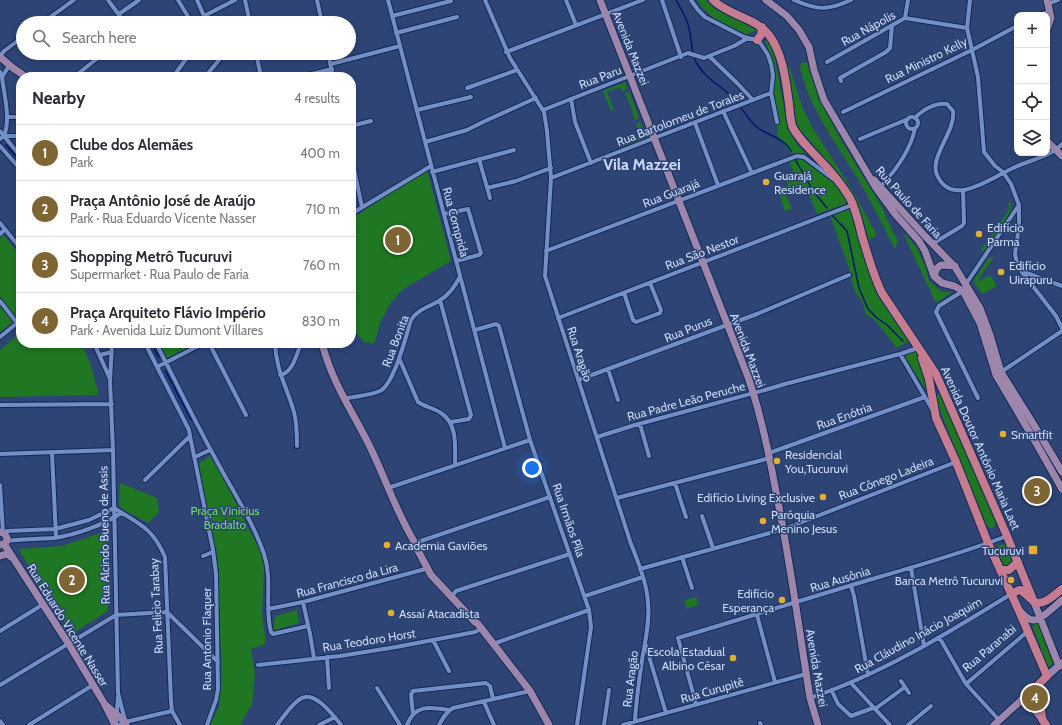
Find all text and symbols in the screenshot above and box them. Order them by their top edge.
street label: Rua Nápolis [838,7,898,49]
street label: Avenida Mazzei [609,9,653,87]
map controls [1014,12,1050,156]
button: + [1014,12,1050,48]
search box [16,16,356,60]
icon: search [30,27,52,49]
text: Search here [62,29,137,47]
street label: Rua Ministro Kelly [883,34,969,86]
button: − [1014,48,1050,84]
street label: Rua Paru [577,62,623,92]
button: locate [1014,84,1050,120]
street label: Rua Bartolomeu de Torales [614,87,746,149]
text: Nearby [32,88,85,108]
text: 4 results [294,90,340,106]
button: layers [1014,120,1050,156]
text: Clube dos Alemães [70,136,193,154]
text: 1 [43,145,47,161]
text: 400 m [300,145,340,161]
text: Park [70,154,93,170]
district label: Vila Mazzei [603,155,681,174]
street label: Rua Paulo de Faria [873,163,945,241]
place label: Guarajá Residence [774,168,826,197]
street label: Rua Guarajá [640,175,702,211]
marker: Guarajá Residence [761,177,771,187]
street label: Rua Comprida [439,185,473,259]
text: Praça Antônio José de Araújo [70,192,256,210]
text: 2 [42,201,48,217]
text: 710 m [306,201,340,217]
text: Park · Rua Eduardo Vicente Nasser [70,210,256,226]
place label: Edifício Parma [987,220,1024,249]
pin: 1 [385,225,411,255]
marker: Edifício Parma [974,229,984,239]
street label: Rua São Nestor [663,231,741,273]
text: Shopping Metrô Tucuruvi [70,248,232,266]
text: 3 [41,257,49,273]
text: 760 m [303,257,340,273]
place label: Edifício Uirapuru [1009,258,1053,287]
text: Supermarket · Rua Paulo de Faria [70,266,249,282]
marker: Edifício Uirapuru [996,267,1006,277]
text: Praça Arquiteto Flávio Império [70,304,266,322]
street label: Avenida Mazzei [727,311,769,389]
text: 4 [41,313,49,329]
text: 830 m [302,313,340,329]
street label: Rua Bonita [378,313,412,369]
street label: Rua Purus [662,313,714,345]
text: Park · Avenida Luiz Dumont Villares [70,322,263,338]
street label: Rua Aragão [564,325,596,384]
street label: Avenida Doutor Antônio Maria Laet [938,364,1024,532]
street label: Rua Padre Leão Peruche [625,378,747,424]
street label: Rua Enótria [814,399,874,433]
place label: Smartfit [1011,427,1053,442]
marker: Smartfit [998,429,1008,439]
place label: Residencial You,Tucuruvi [784,447,848,476]
street label: Rua Cônego Ladeira [836,453,936,503]
marker: Residencial You,Tucuruvi [772,456,782,466]
your location [522,458,542,478]
street label: Rua Alcindo Bueno de Assis [95,466,113,604]
pin: 3 [1024,476,1050,506]
street label: Rua Irmãos Pìla [549,481,589,559]
place label: Edifício Living Exclusive [697,490,815,505]
marker: Edifício Living Exclusive [818,492,828,502]
park label: Praça Vinicius Bradalto [190,503,260,532]
place label: Paróquia Menino Jesus [771,507,837,536]
marker: Paróquia Menino Jesus [758,516,768,526]
place label: Academia Gaviões [395,538,488,553]
marker: Academia Gaviões [382,540,392,550]
place label: Tucuruvi [982,543,1024,558]
marker: Tucuruvi [1027,544,1039,556]
street label: Rua Felicio Tarabay [146,558,166,654]
street label: Rua Francisco da Lira [295,559,400,601]
street label: Rua Eduardo Vicente Nasser [24,561,112,689]
street label: Rua Ausônia [808,563,872,595]
pin: 2 [59,565,85,595]
place label: Banca Metrô Tucuruvi [895,573,1003,588]
marker: Banca Metrô Tucuruvi [1006,575,1016,585]
place label: Edifício Esperança [722,586,774,615]
street label: Rua Antonio Flaquer [199,587,214,690]
street label: Rua Cláudino Inácio Joaquim [852,594,984,676]
marker: Edifício Esperança [777,595,787,605]
place label: Assaí Atacadista [399,606,480,621]
marker: Assaí Atacadista [386,608,396,618]
street label: Rua Paranabi [959,621,1019,675]
street label: Rua Teodoro Horst [321,625,417,655]
street label: Avenida Mazzei [803,628,831,708]
place label: Escola Estadual Albino César [647,644,725,673]
street label: Rua Aragão [619,649,641,708]
marker: Escola Estadual Albino César [728,653,738,663]
street label: Rua Curupitê [679,674,745,706]
pin: 4 [1022,683,1048,713]

